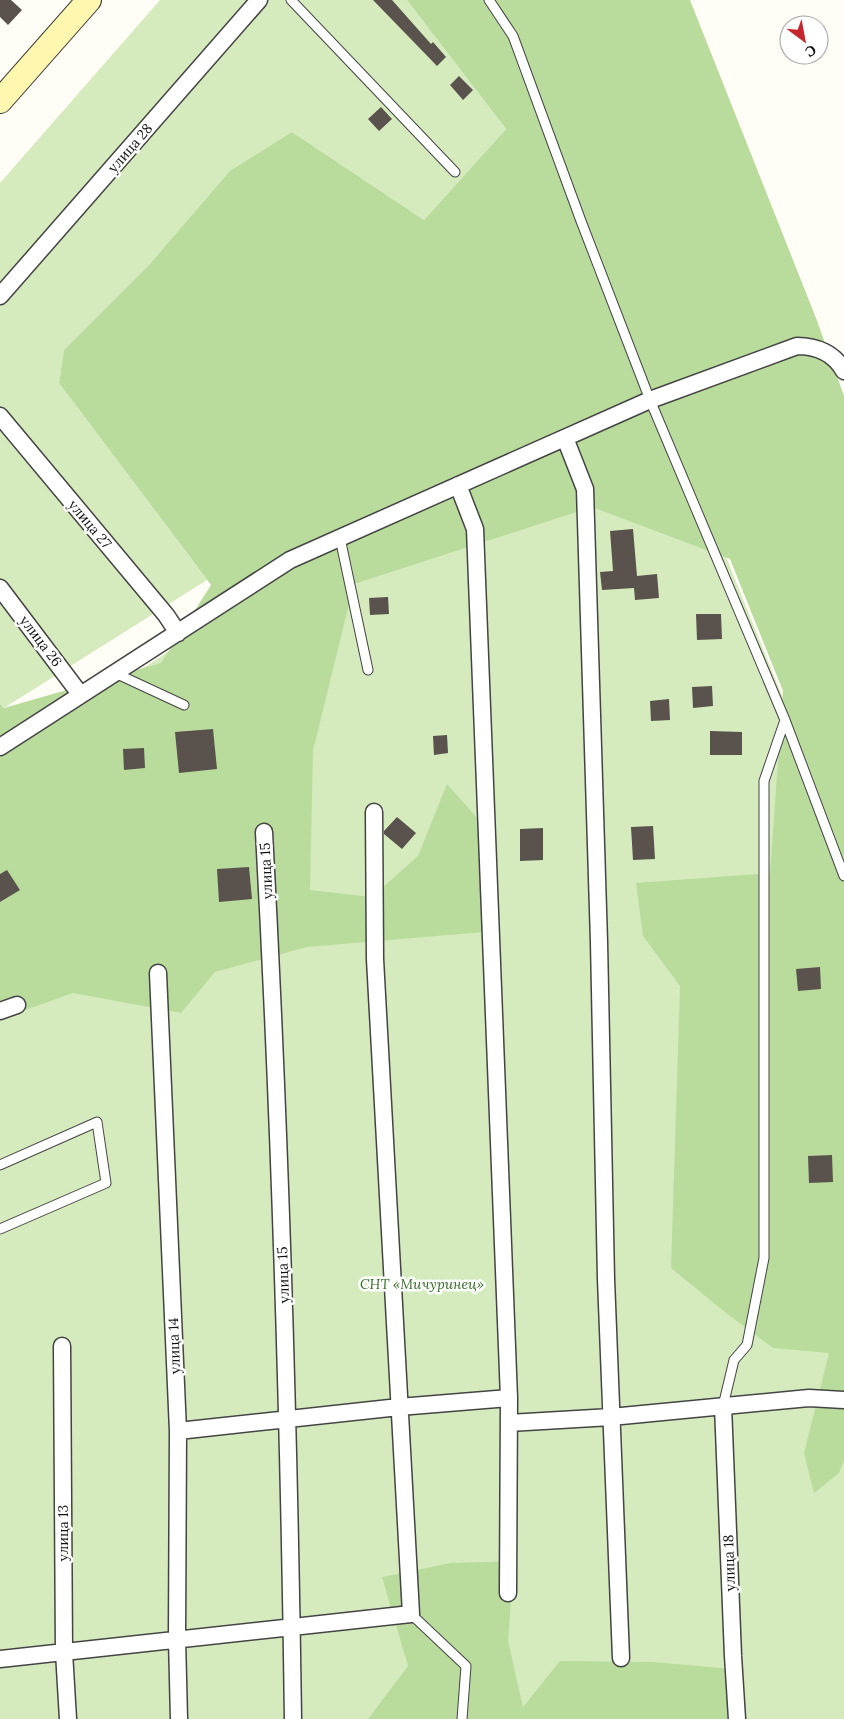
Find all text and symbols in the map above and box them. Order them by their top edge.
north arrow [779,15,829,65]
text: С [802,41,820,61]
street label: улица 28 [104,120,156,176]
street label: улица 27 [64,496,116,552]
street label: улица 26 [16,612,66,670]
street label: улица 15 [256,842,276,900]
street label: улица 15 [273,1246,293,1304]
park label: СНТ «Мичуринец» [360,1275,484,1293]
street label: улица 14 [164,1317,184,1375]
street label: улица 13 [54,1504,72,1561]
street label: улица 18 [719,1534,739,1592]

